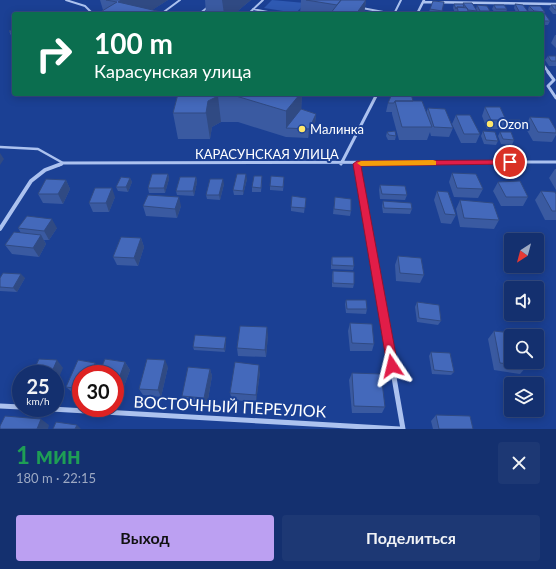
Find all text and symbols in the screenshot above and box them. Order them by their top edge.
text: 100 m [94,26,173,60]
icon: right [28,28,80,80]
text: Карасунская улица [94,60,251,82]
place label: Ozon [498,116,529,132]
marker: Ozon [485,119,495,129]
place label: Малинка [310,121,364,137]
marker: Малинка [297,124,307,134]
pin [493,145,527,179]
street label: КАРАСУНСКАЯ УЛИЦА [195,146,339,162]
icon: arrive [499,151,521,173]
north arrow [504,233,544,273]
map controls [504,233,544,417]
button: sound [504,281,544,321]
button: search [504,329,544,369]
position arrow [371,345,413,387]
speed limit sign: 30 [72,365,124,417]
text: 25 [26,374,50,398]
button: layers [504,377,544,417]
street label: ВОСТОЧНЫЙ ПЕРЕУЛОК [133,391,327,421]
text: km/h [26,395,50,407]
text: 1 мин [16,440,81,469]
button: close [498,442,540,484]
text: 180 m · 22:15 [16,470,96,486]
button: Выход [16,515,274,561]
button: Поделиться [282,515,540,561]

